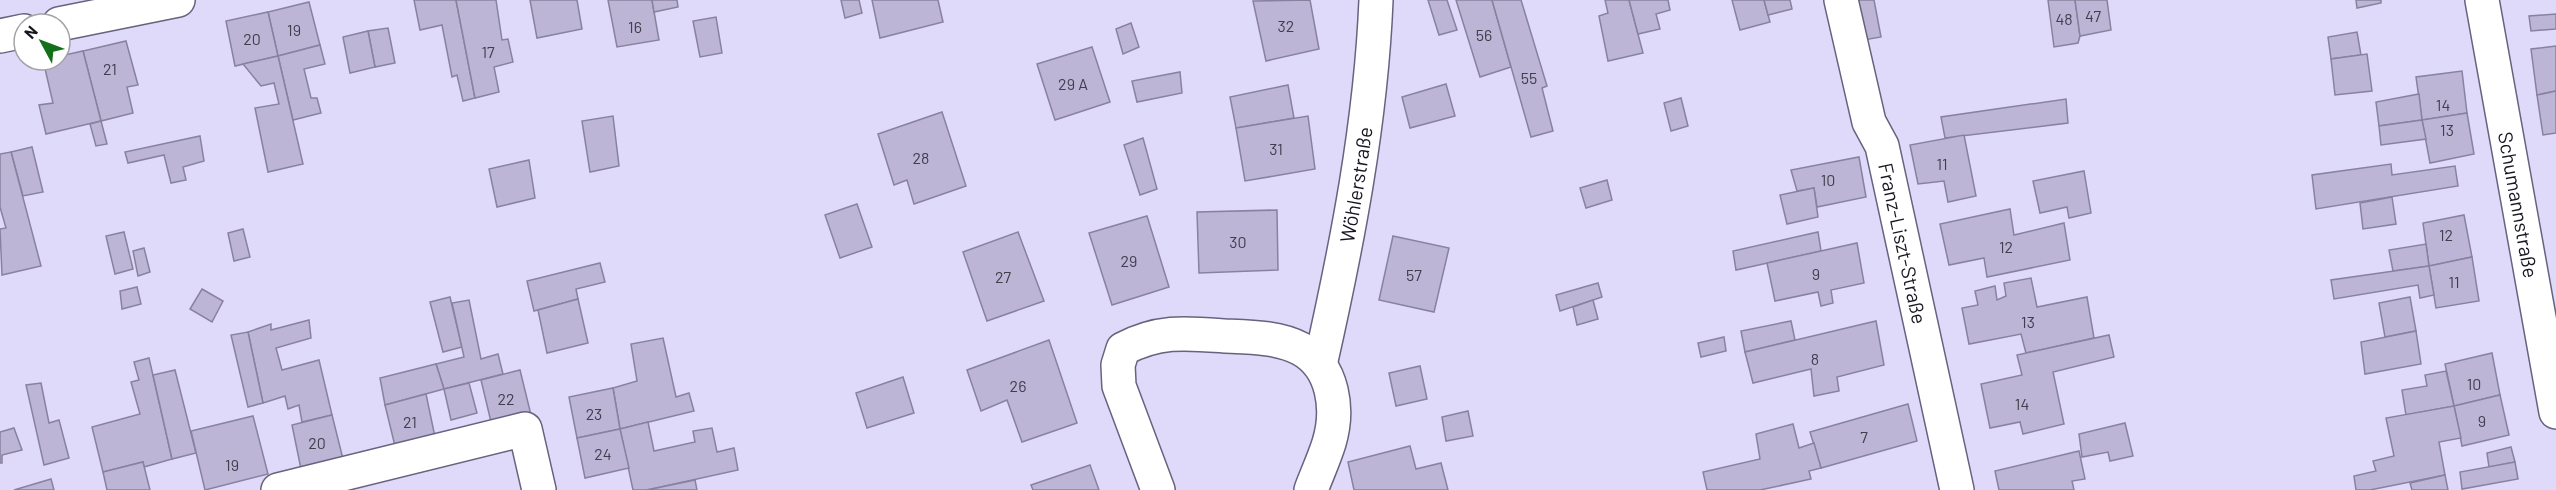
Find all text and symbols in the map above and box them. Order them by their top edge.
house number: 47 [2085,6,2101,25]
house number: 48 [2055,9,2073,28]
north arrow [12,12,72,72]
house number: 32 [1278,16,1294,35]
house number: 16 [628,17,642,36]
house number: 19 [287,20,301,39]
text: N [20,22,41,42]
house number: 56 [1476,25,1492,44]
house number: 20 [243,29,261,48]
house number: 17 [481,42,495,61]
house number: 21 [103,59,117,78]
house number: 55 [1521,68,1537,87]
house number: 29 A [1058,74,1088,93]
house number: 14 [2436,95,2450,114]
house number: 13 [2440,120,2454,139]
street label: Wöhlerstraße [1334,125,1377,244]
street label: Schumannstraße [2494,130,2544,280]
house number: 31 [1269,139,1283,158]
house number: 28 [913,148,929,167]
house number: 11 [1936,154,1948,173]
street label: Franz-Liszt-Straße [1874,160,1932,326]
house number: 10 [1821,170,1835,189]
house number: 12 [2439,225,2453,244]
house number: 30 [1229,232,1247,251]
house number: 12 [1999,237,2013,256]
house number: 29 [1121,251,1137,270]
house number: 9 [1812,264,1820,283]
house number: 57 [1406,265,1422,284]
house number: 27 [995,267,1011,286]
house number: 11 [2448,272,2460,291]
house number: 13 [2021,312,2035,331]
house number: 8 [1811,349,1819,368]
house number: 10 [2467,374,2481,393]
house number: 26 [1010,376,1026,395]
house number: 22 [497,389,515,408]
house number: 14 [2015,394,2029,413]
house number: 23 [586,404,602,423]
house number: 9 [2478,411,2486,430]
house number: 21 [403,412,417,431]
house number: 7 [1860,427,1868,446]
house number: 20 [308,433,326,452]
house number: 24 [594,444,612,463]
house number: 19 [225,455,239,474]

